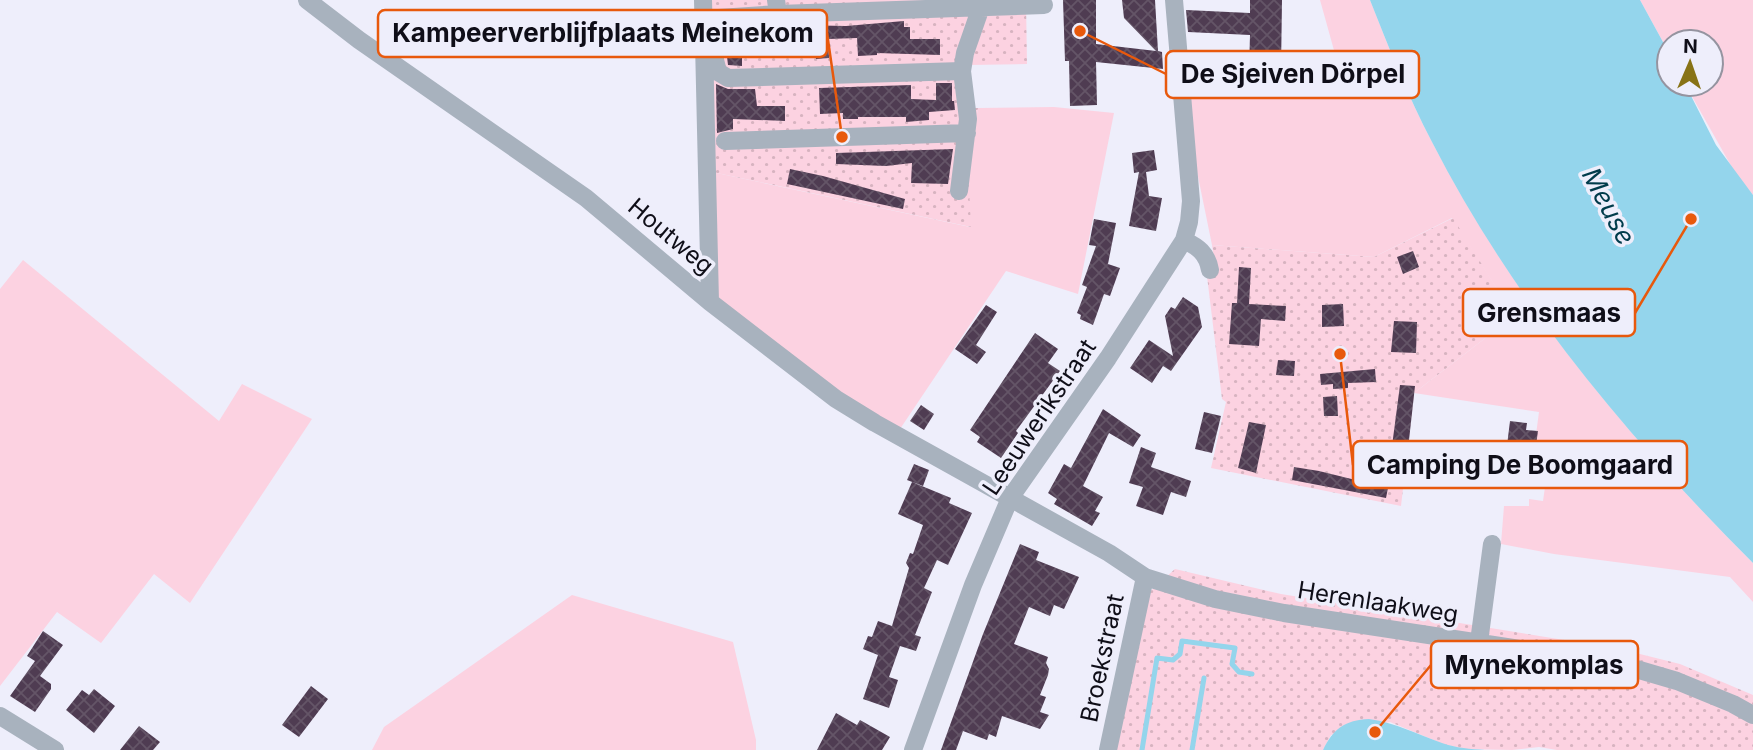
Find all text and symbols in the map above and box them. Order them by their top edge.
callout: Kampeerverblijfplaats Meinekom [378,10,827,57]
text: Kampeerverblijfplaats Meinekom [392,17,814,48]
north arrow [1655,28,1725,98]
text: N [1683,35,1698,58]
callout: De Sjeiven Dörpel [1166,51,1419,98]
text: De Sjeiven Dörpel [1181,58,1405,89]
water label: Meuse [1576,162,1642,250]
street label: Houtweg [622,192,720,280]
callout: Grensmaas [1463,289,1635,336]
text: Grensmaas [1477,297,1621,328]
street label: Leeuwerikstraat [976,333,1102,500]
callout: Camping De Boomgaard [1353,441,1687,488]
text: Camping De Boomgaard [1367,449,1673,480]
street label: Herenlaakweg [1295,575,1461,629]
street label: Broekstraat [1074,591,1130,725]
callout: Mynekomplas [1431,641,1638,688]
text: Mynekomplas [1444,649,1624,680]

